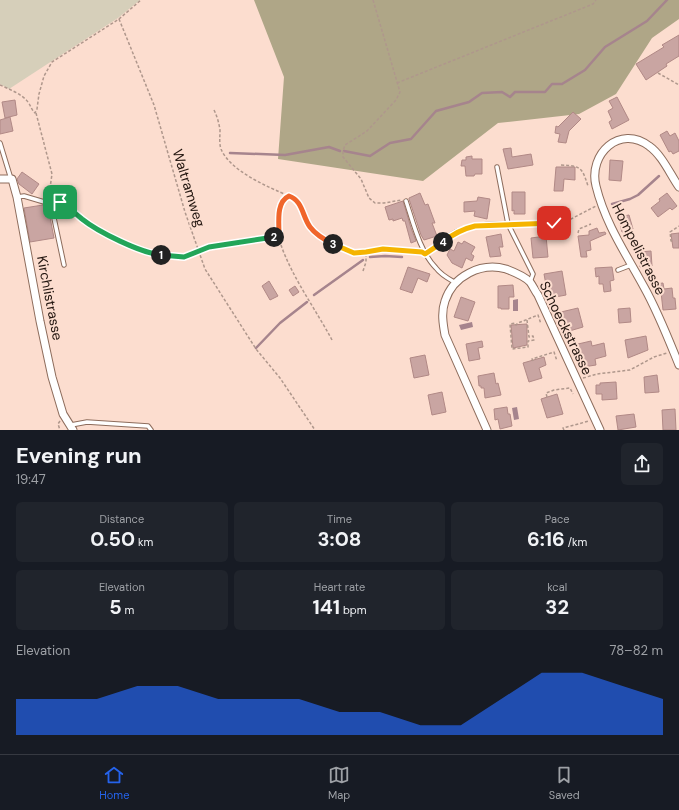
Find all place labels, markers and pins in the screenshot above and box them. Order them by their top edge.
pin [43,185,77,219]
pin [537,206,571,240]
pin: 2 [264,227,284,247]
pin: 4 [433,232,453,252]
pin: 3 [323,234,343,254]
pin: 1 [151,245,171,265]

